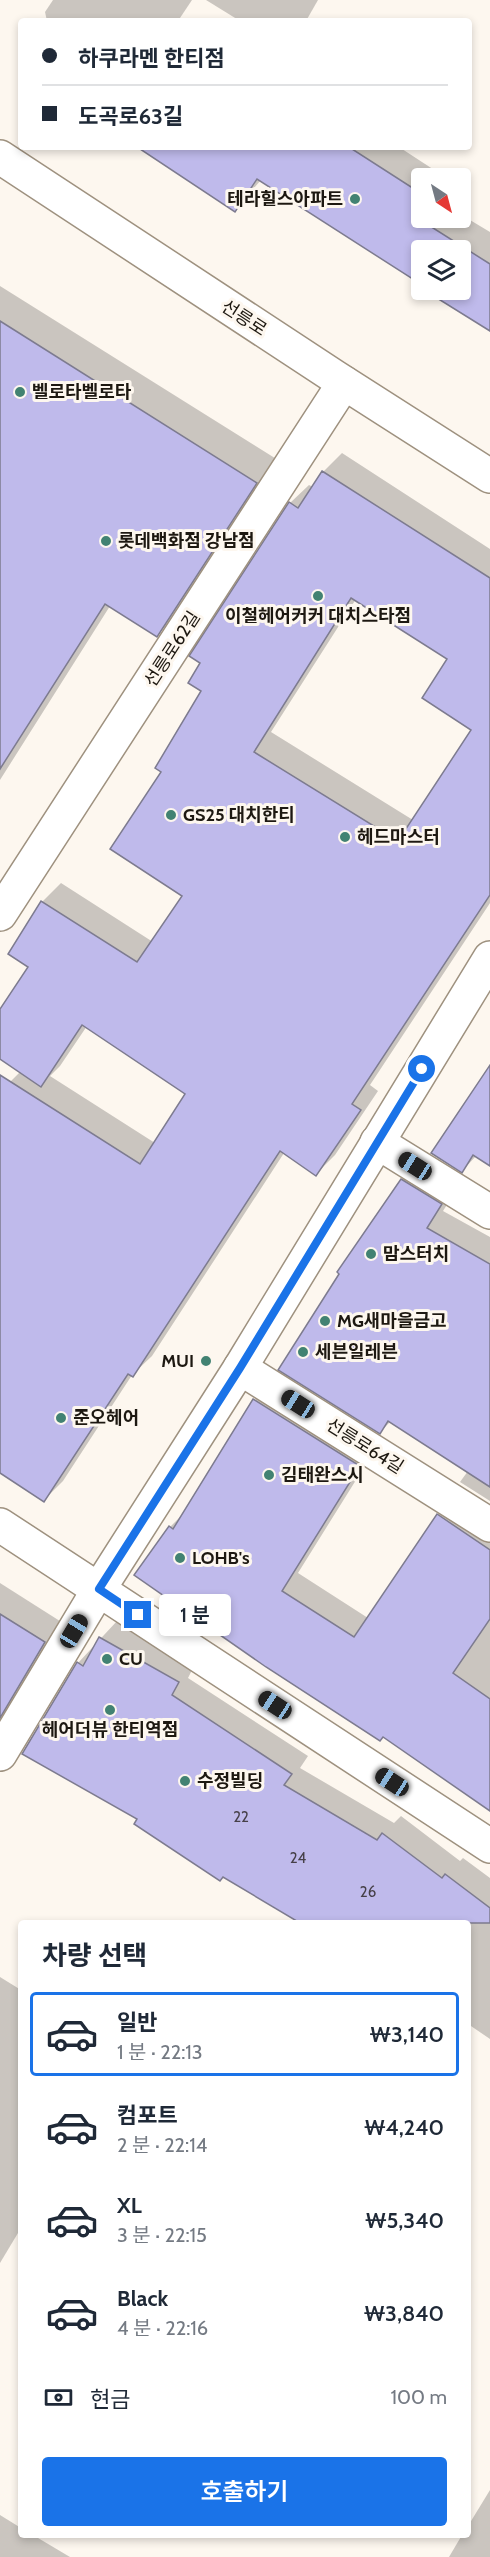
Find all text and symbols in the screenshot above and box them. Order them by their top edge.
text: 하쿠라멘 한티점 [78,45,225,72]
text: 도곡로63길 [78,103,183,130]
north arrow [411,168,471,228]
map controls [411,168,471,300]
place label: 테라힐스아파트 [227,188,343,210]
marker: 테라힐스아파트 [348,192,362,206]
button: layers [411,240,471,300]
street label: 선릉로 [217,295,271,341]
place label: 벨로타벨로타 [32,381,132,403]
marker: 벨로타벨로타 [13,385,27,399]
place label: 롯데백화점 강남점 [118,530,255,552]
marker: 롯데백화점 강남점 [99,534,113,548]
marker: 이철헤어커커 대치스타점 [311,589,325,603]
place label: 이철헤어커커 대치스타점 [225,605,411,627]
street label: 선릉로62길 [139,607,205,691]
place label: GS25 대치한티 [183,804,295,826]
marker: GS25 대치한티 [164,808,178,822]
place label: 헤드마스터 [357,826,440,848]
marker: 헤드마스터 [338,830,352,844]
route start [408,1055,435,1082]
car [395,1149,435,1183]
place label: 맘스터치 [383,1243,449,1265]
marker: 맘스터치 [364,1247,378,1261]
place label: MG새마을금고 [337,1310,447,1332]
marker: MG새마을금고 [318,1314,332,1328]
place label: 세븐일레븐 [315,1341,398,1363]
marker: 세븐일레븐 [296,1345,310,1359]
place label: MUI [161,1350,194,1372]
marker: MUI [199,1354,213,1368]
car [278,1387,318,1421]
place label: 준오헤어 [73,1407,139,1429]
marker: 준오헤어 [54,1411,68,1425]
street label: 선릉로64길 [322,1414,408,1478]
place label: 김태완스시 [281,1464,364,1486]
marker: 김태완스시 [262,1468,276,1482]
place label: LOHB's [192,1547,250,1569]
marker: LOHB's [173,1551,187,1565]
callout: 1 분 [159,1594,231,1636]
route end [124,1601,151,1628]
text: 1 분 [180,1603,210,1627]
car [57,1611,91,1651]
place label: CU [119,1648,143,1670]
marker: CU [100,1652,114,1666]
car [255,1688,295,1722]
marker: 헤어더뷰 한티역점 [103,1703,117,1717]
place label: 헤어더뷰 한티역점 [42,1719,178,1741]
car [372,1765,412,1799]
place label: 수정빌딩 [197,1770,263,1792]
marker: 수정빌딩 [178,1774,192,1788]
house number: 22 [233,1808,249,1826]
house number: 24 [290,1849,307,1867]
house number: 26 [360,1883,376,1901]
text: 차량 선택 [42,1939,147,1972]
icon: car [45,2007,99,2061]
text: 일반 [117,2009,157,2036]
text: ₩3,140 [370,2021,444,2048]
text: 1 분 · 22:13 [117,2040,203,2064]
icon: car [45,2100,99,2154]
text: 컴포트 [117,2102,178,2129]
text: ₩4,240 [364,2114,444,2141]
text: 2 분 · 22:14 [117,2133,207,2157]
text: XL [117,2192,142,2219]
icon: car [45,2193,99,2247]
text: ₩5,340 [365,2207,444,2234]
text: 3 분 · 22:15 [117,2223,207,2247]
text: Black [117,2285,168,2312]
icon: car [45,2286,99,2340]
text: ₩3,840 [364,2300,444,2327]
text: 4 분 · 22:16 [117,2316,208,2340]
icon: cash [42,2381,75,2414]
text: 100 m [391,2385,447,2409]
text: 현금 [90,2386,130,2413]
button: 호출하기 [42,2457,447,2526]

